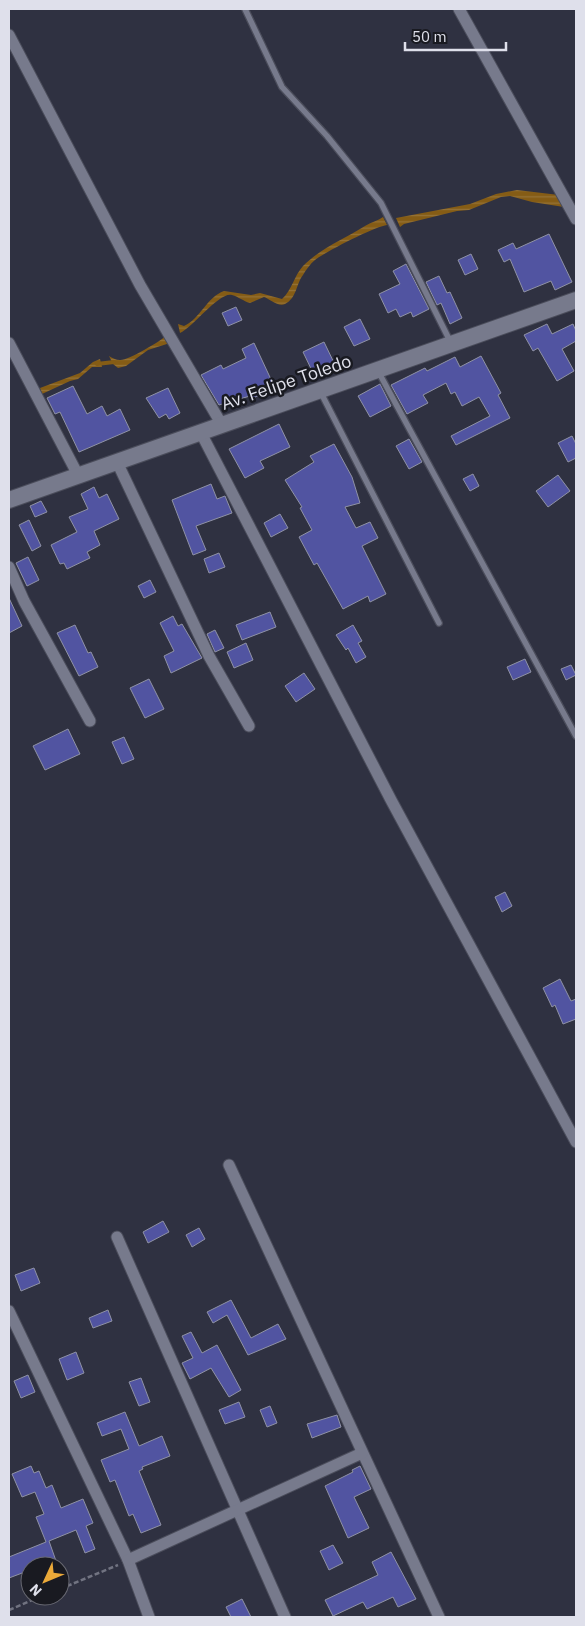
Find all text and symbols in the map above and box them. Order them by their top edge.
scale bar [405,20,506,52]
text: 50 m [412,27,447,46]
street label: Av. Felipe Toledo [218,349,354,415]
north arrow [20,1556,70,1606]
text: N [26,1580,46,1600]

